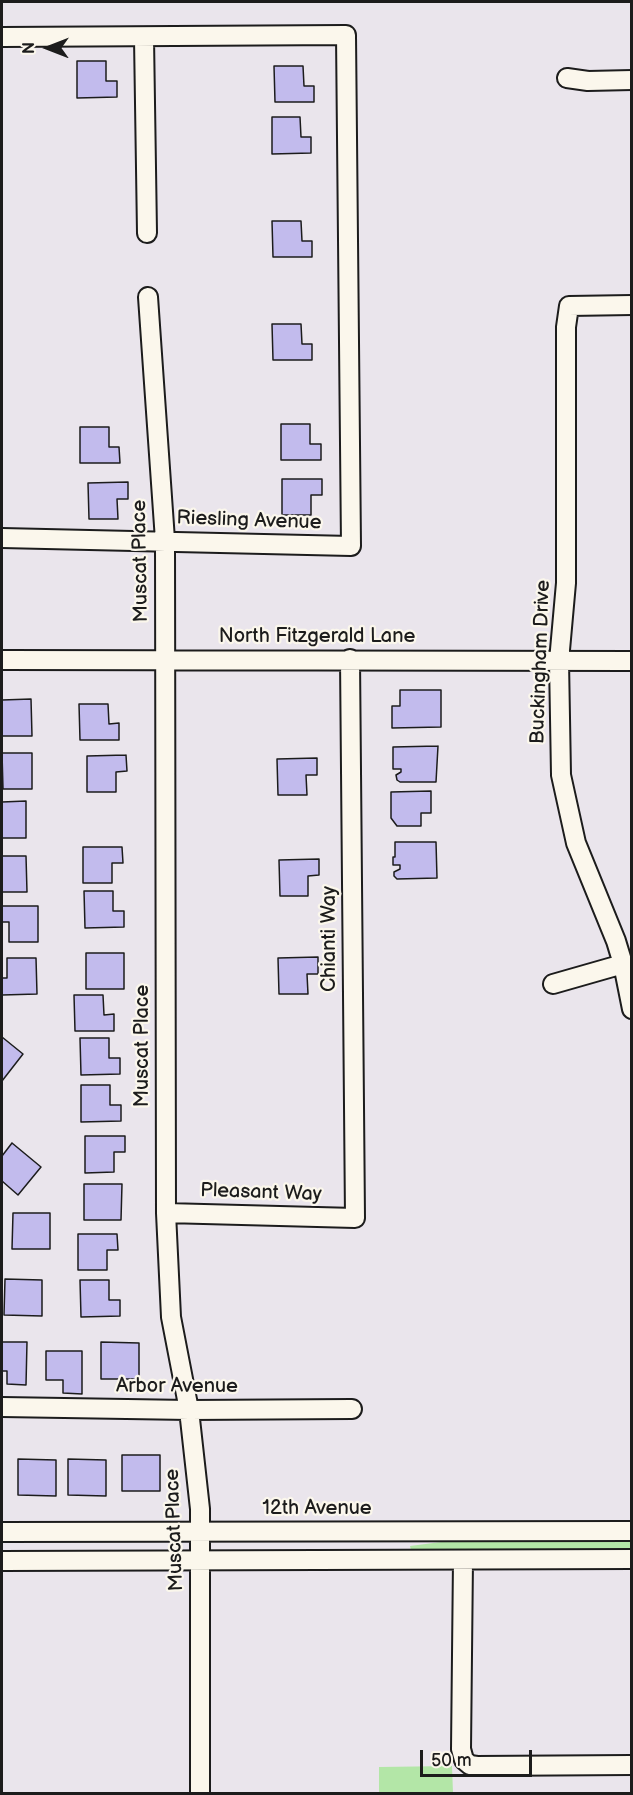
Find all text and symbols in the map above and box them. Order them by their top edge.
north arrow [18,18,78,78]
text: N [20,42,39,54]
street label: Muscat Place [128,500,154,622]
street label: Riesling Avenue [176,506,322,536]
street label: Buckingham Drive [526,580,556,744]
street label: North Fitzgerald Lane [219,625,415,649]
street label: Chianti Way [318,886,342,992]
street label: Muscat Place [131,985,155,1107]
street label: Pleasant Way [200,1179,322,1207]
street label: Arbor Avenue [116,1375,238,1399]
street label: Muscat Place [161,1468,189,1592]
street label: 12th Avenue [262,1497,372,1521]
scale bar [423,1738,536,1776]
text: 50 m [431,1750,472,1771]

